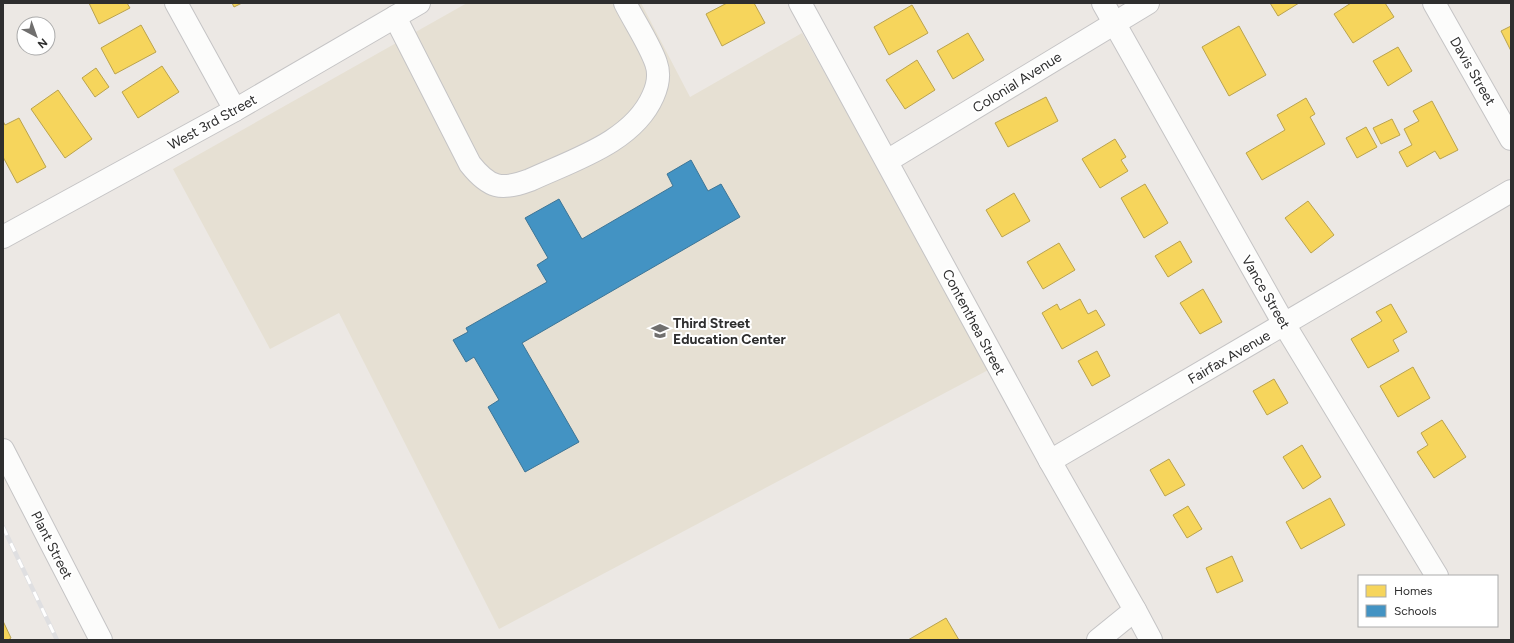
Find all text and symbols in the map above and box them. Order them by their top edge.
north arrow [16,16,56,56]
street label: Davis Street [1446,34,1499,109]
text: N [35,35,50,51]
street label: Colonial Avenue [970,48,1065,117]
street label: West 3rd Street [165,91,260,154]
street label: Vance Street [1238,252,1293,332]
street label: Contenthea Street [939,266,1009,378]
place label: Third Street Education Center [673,315,786,348]
school or university icon: Third Street Education Center [650,321,670,341]
street label: Fairfax Avenue [1185,327,1274,388]
street label: Plant Street [27,508,76,582]
legend [1358,575,1498,627]
text: Homes [1394,584,1433,598]
text: Schools [1394,604,1437,618]

